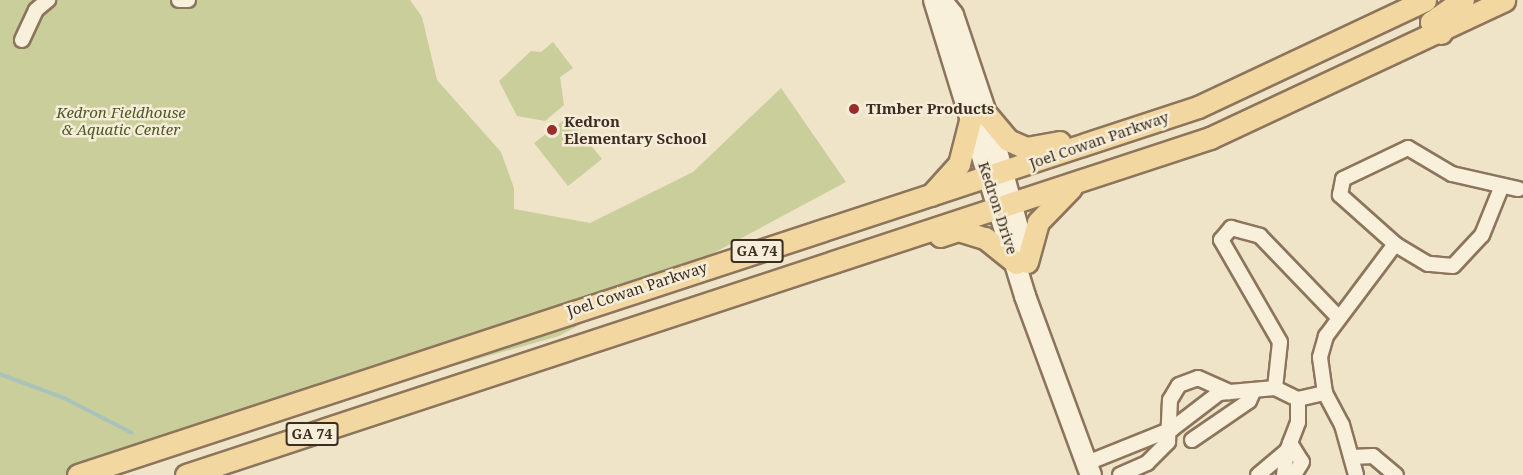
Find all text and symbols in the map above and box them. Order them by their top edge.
place label: TImber Products [866,100,994,118]
marker: TImber Products [847,102,861,116]
park label: Kedron Fieldhouse & Aquatic Center [56,103,186,138]
street label: Joel Cowan Parkway [1027,108,1171,172]
place label: Kedron Elementary School [564,112,707,147]
marker: Kedron Elementary School [545,123,559,137]
street label: Kedron Drive [975,159,1021,257]
road number: GA 74 [730,240,784,262]
street label: Joel Cowan Parkway [565,258,709,320]
road number: GA 74 [285,423,339,445]

